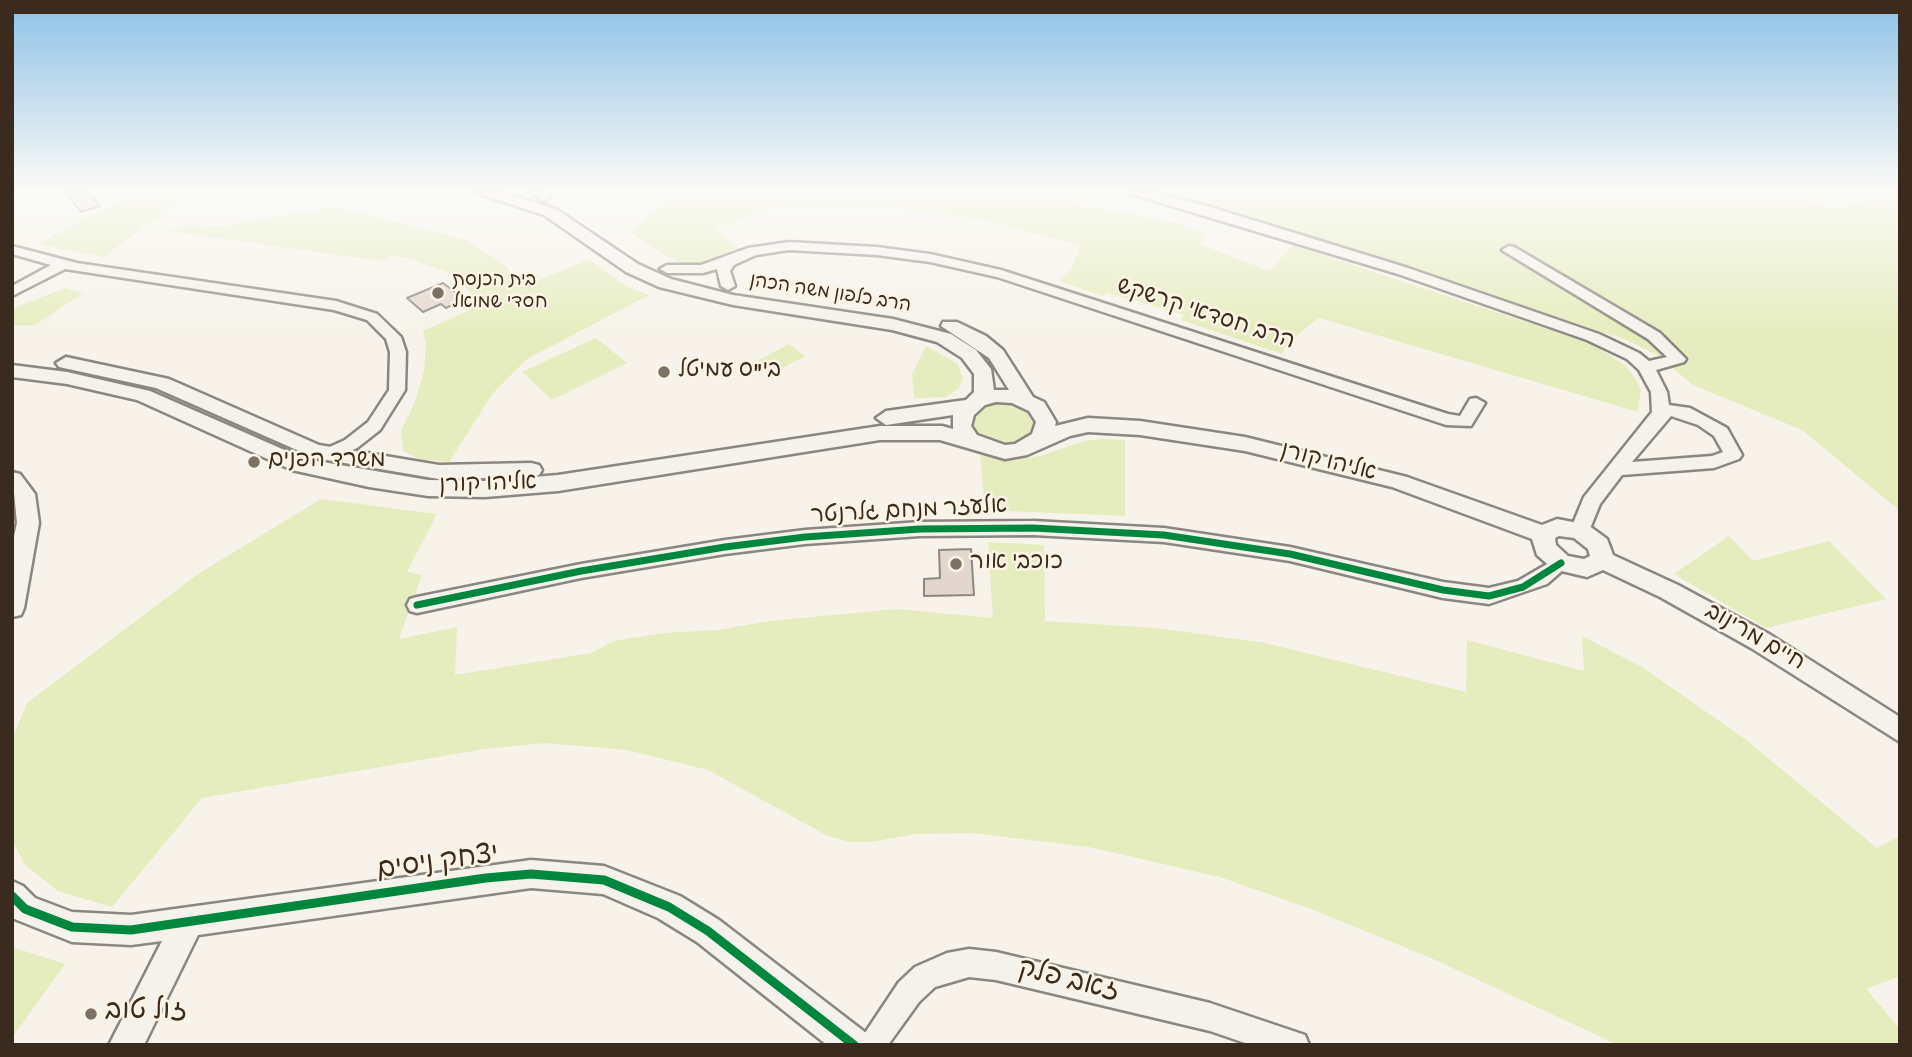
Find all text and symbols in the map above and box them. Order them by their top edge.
place label: בית הכנסת חסדי שמואל [452,271,548,315]
street label: הרב כלפון משה הכהן [748,271,912,319]
street label: הרב חסדאי קרשקש [1113,274,1297,358]
marker: בית הכנסת חסדי שמואל [430,285,446,301]
place label: בי"ס עמיטל [678,358,781,386]
marker: בי"ס עמיטל [656,364,672,380]
street label: אליהו קורן [1277,439,1379,489]
place label: משרד הפנים [268,448,386,476]
marker: משרד הפנים [246,454,262,470]
street label: אליהו קורן [439,471,537,501]
street label: אלעזר מנחם גלרנטר [810,494,1008,532]
place label: כוכבי אור [970,550,1063,578]
marker: כוכבי אור [948,556,964,572]
street label: חיים מרינוב [1699,599,1809,679]
street label: יצחק ניסים [375,840,501,890]
street label: זאב פלק [1014,954,1122,1012]
place label: זול טוב [105,997,187,1031]
marker: זול טוב [83,1006,99,1022]

